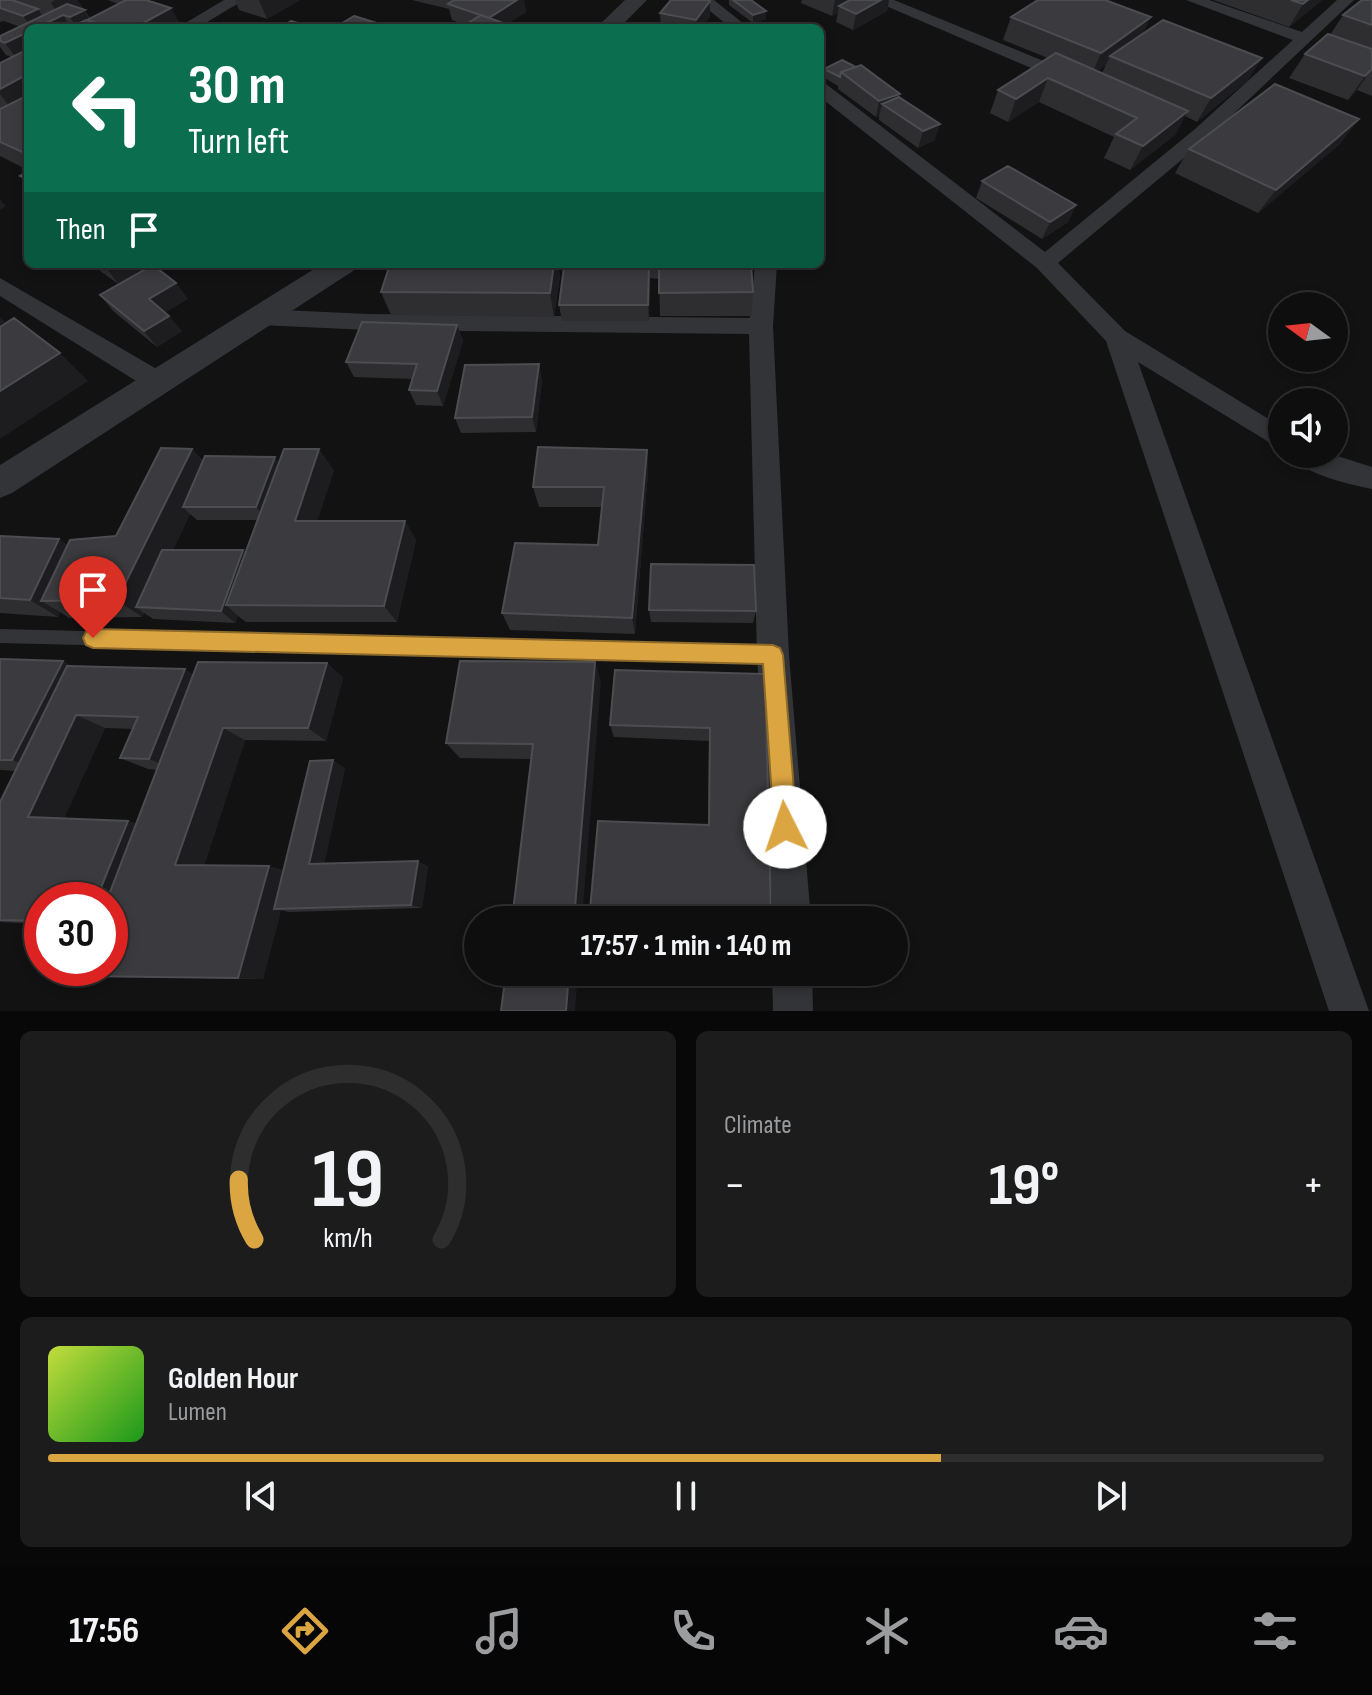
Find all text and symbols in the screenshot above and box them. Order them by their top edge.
text: 30 m [188,53,286,120]
icon: left [56,56,160,160]
text: Turn left [188,121,289,164]
icon: arrive [122,208,166,252]
text: Then [56,212,106,248]
north arrow [1268,292,1348,372]
map controls [1268,292,1348,468]
button: sound [1268,388,1348,468]
pin [59,556,127,638]
icon: arrive [71,568,115,612]
position arrow [743,785,827,869]
speed limit sign: 30 [24,882,128,986]
text: 17:57 · 1 min · 140 m [580,928,792,964]
text: Climate [724,1110,792,1141]
text: 19 [312,1131,384,1231]
text: 19° [989,1150,1059,1222]
text: − [724,1159,746,1212]
text: + [1302,1159,1324,1212]
text: km/h [323,1221,373,1256]
text: Golden Hour [168,1361,298,1397]
text: Lumen [168,1397,227,1428]
icon: previous [239,1474,283,1518]
icon: pause [664,1474,708,1518]
icon: next [1089,1474,1133,1518]
icon: directions [277,1603,333,1659]
icon: music [471,1603,527,1659]
icon: phone [665,1603,721,1659]
icon: climate [859,1603,915,1659]
icon: car [1053,1603,1109,1659]
icon: filters [1247,1603,1303,1659]
text: 17:56 [69,1610,139,1653]

